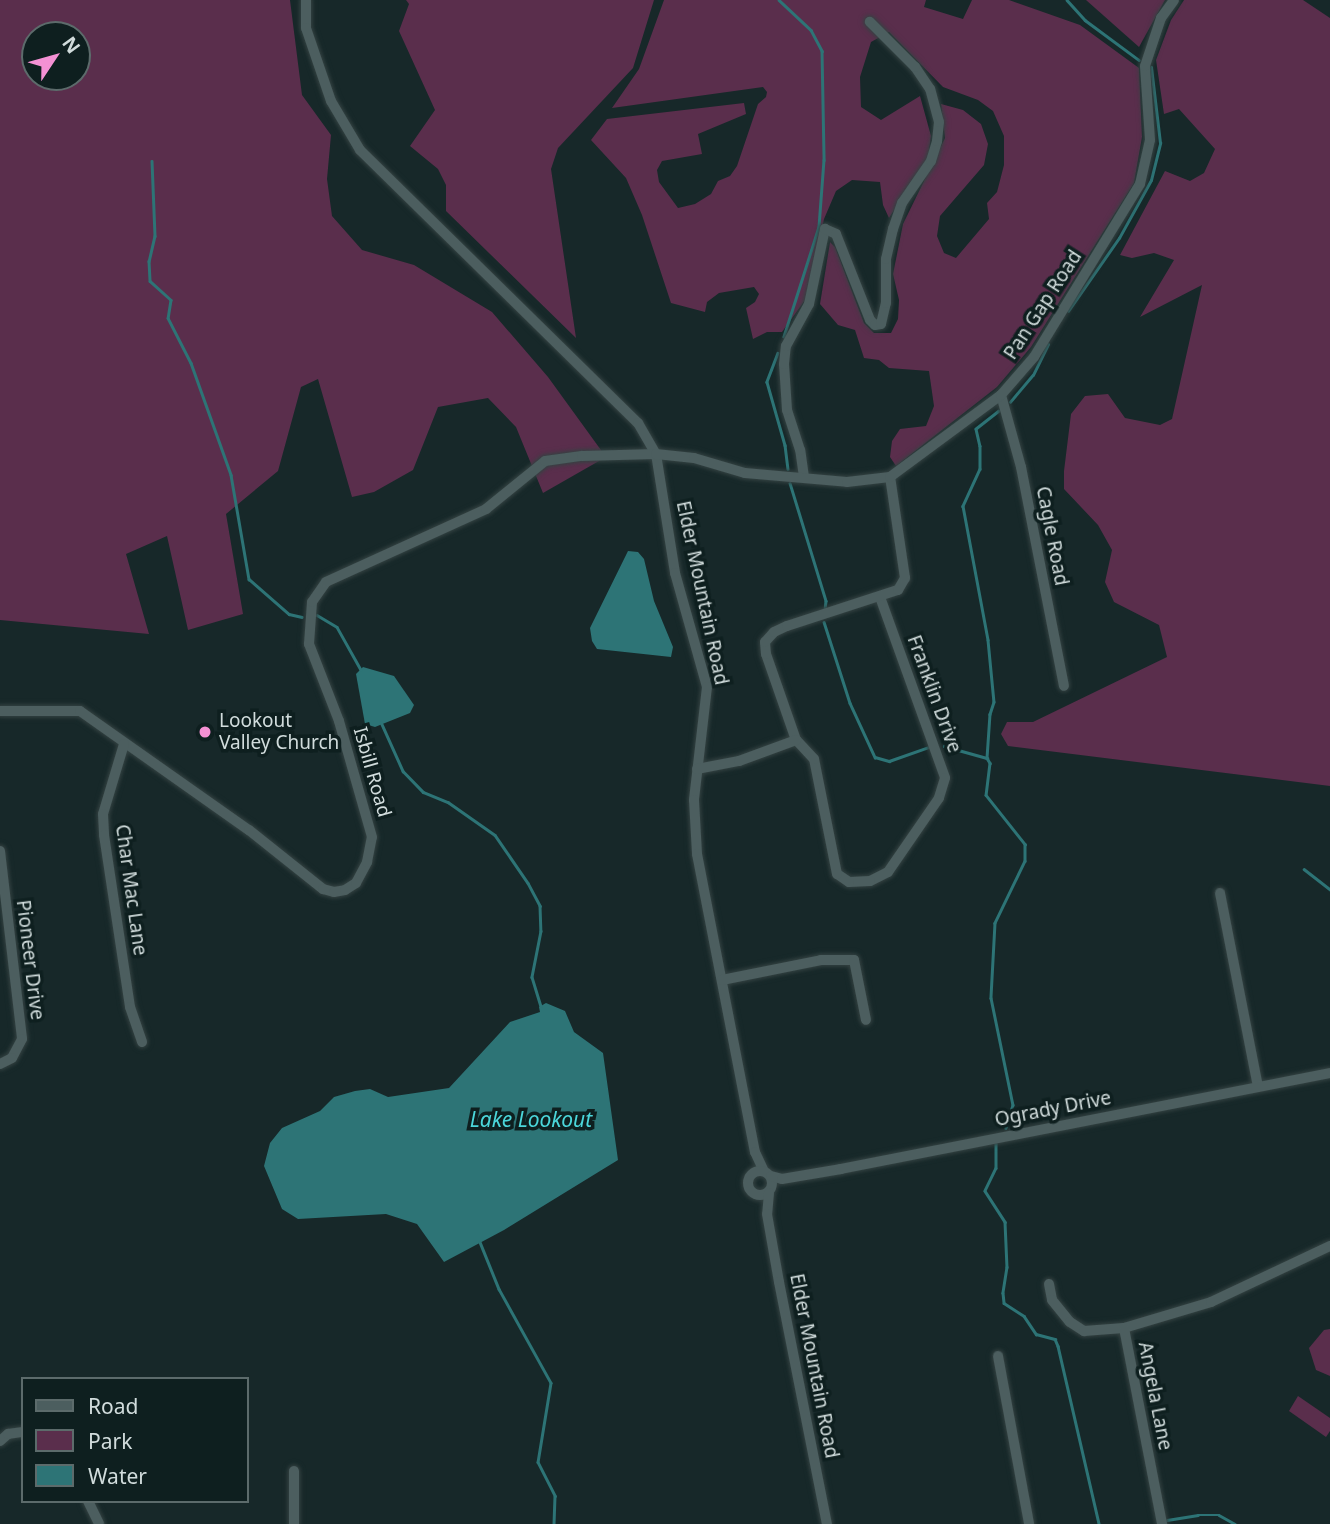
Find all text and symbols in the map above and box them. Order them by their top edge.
north arrow [21,21,91,91]
text: N [56,31,86,59]
street label: Pan Gap Road [999,246,1087,364]
street label: Cagle Road [1031,484,1073,588]
street label: Elder Mountain Road [671,499,733,687]
street label: Franklin Drive [902,632,966,756]
place label: Lookout Valley Church [219,710,339,754]
marker: Lookout Valley Church [197,724,213,740]
street label: Isbill Road [348,724,396,820]
street label: Char Mac Lane [111,823,151,957]
street label: Pioneer Drive [11,899,49,1021]
street label: Ogrady Drive [993,1087,1113,1131]
water label: Lake Lookout [470,1106,592,1132]
street label: Elder Mountain Road [785,1272,843,1460]
street label: Angela Lane [1133,1340,1177,1452]
legend [21,1377,248,1503]
text: Road [88,1392,138,1420]
text: Park [88,1427,132,1455]
text: Water [88,1462,147,1490]

